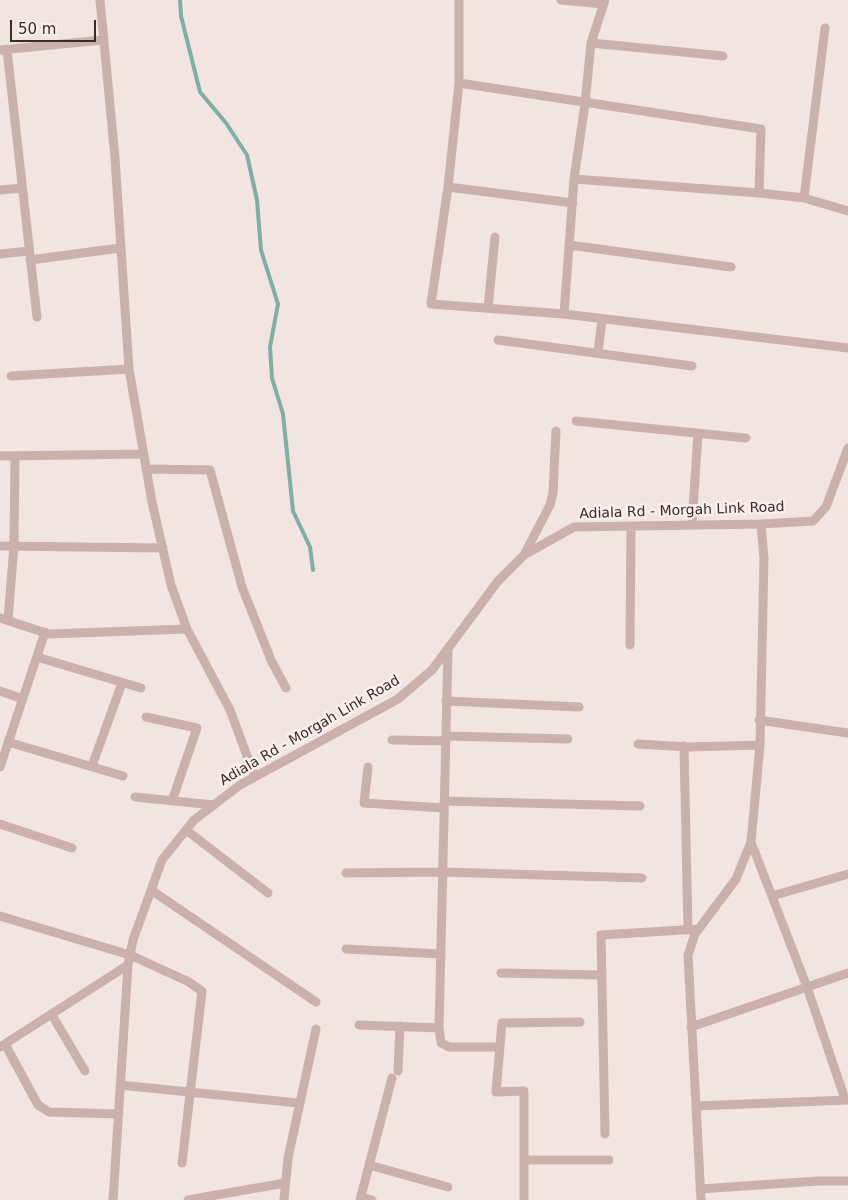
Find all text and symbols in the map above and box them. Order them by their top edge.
scale bar [12,10,99,42]
text: 50 m [18,20,56,38]
street label: Adiala Rd - Morgah Link Road [579,499,785,523]
street label: Adiala Rd - Morgah Link Road [217,672,403,790]

